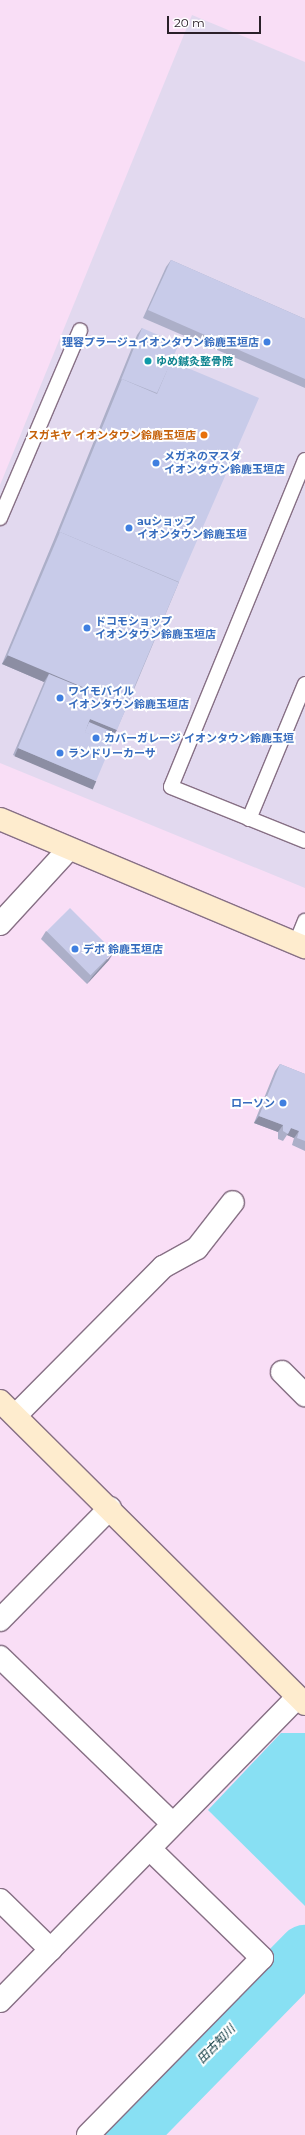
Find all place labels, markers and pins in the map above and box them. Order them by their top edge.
place label: 理容プラージュイオンタウン鈴鹿玉垣店 [61,335,259,349]
marker: 理容プラージュイオンタウン鈴鹿玉垣店 [262,337,272,347]
place label: ゆめ鍼灸整骨院 [156,354,233,368]
marker: ゆめ鍼灸整骨院 [143,356,153,366]
place label: スガキヤ イオンタウン鈴鹿玉垣店 [28,428,196,442]
marker: スガキヤ イオンタウン鈴鹿玉垣店 [199,430,209,440]
place label: メガネのマスダ イオンタウン鈴鹿玉垣店 [164,450,285,476]
marker: メガネのマスダ イオンタウン鈴鹿玉垣店 [151,458,161,468]
place label: auショップ イオンタウン鈴鹿玉垣 [137,515,247,541]
marker: auショップ イオンタウン鈴鹿玉垣 [124,523,134,533]
place label: ドコモショップ イオンタウン鈴鹿玉垣店 [95,615,216,641]
marker: ドコモショップ イオンタウン鈴鹿玉垣店 [82,623,92,633]
place label: ワイモバイル イオンタウン鈴鹿玉垣店 [68,685,189,711]
marker: ワイモバイル イオンタウン鈴鹿玉垣店 [55,693,65,703]
place label: カバーガレージ イオンタウン鈴鹿玉垣 [104,731,294,745]
marker: カバーガレージ イオンタウン鈴鹿玉垣 [91,733,101,743]
place label: ランドリーカーサ [68,746,156,760]
marker: ランドリーカーサ [55,748,65,758]
place label: デポ 鈴鹿玉垣店 [83,942,163,956]
marker: デポ 鈴鹿玉垣店 [70,944,80,954]
place label: ローソン [231,1096,275,1110]
marker: ローソン [278,1098,288,1108]

